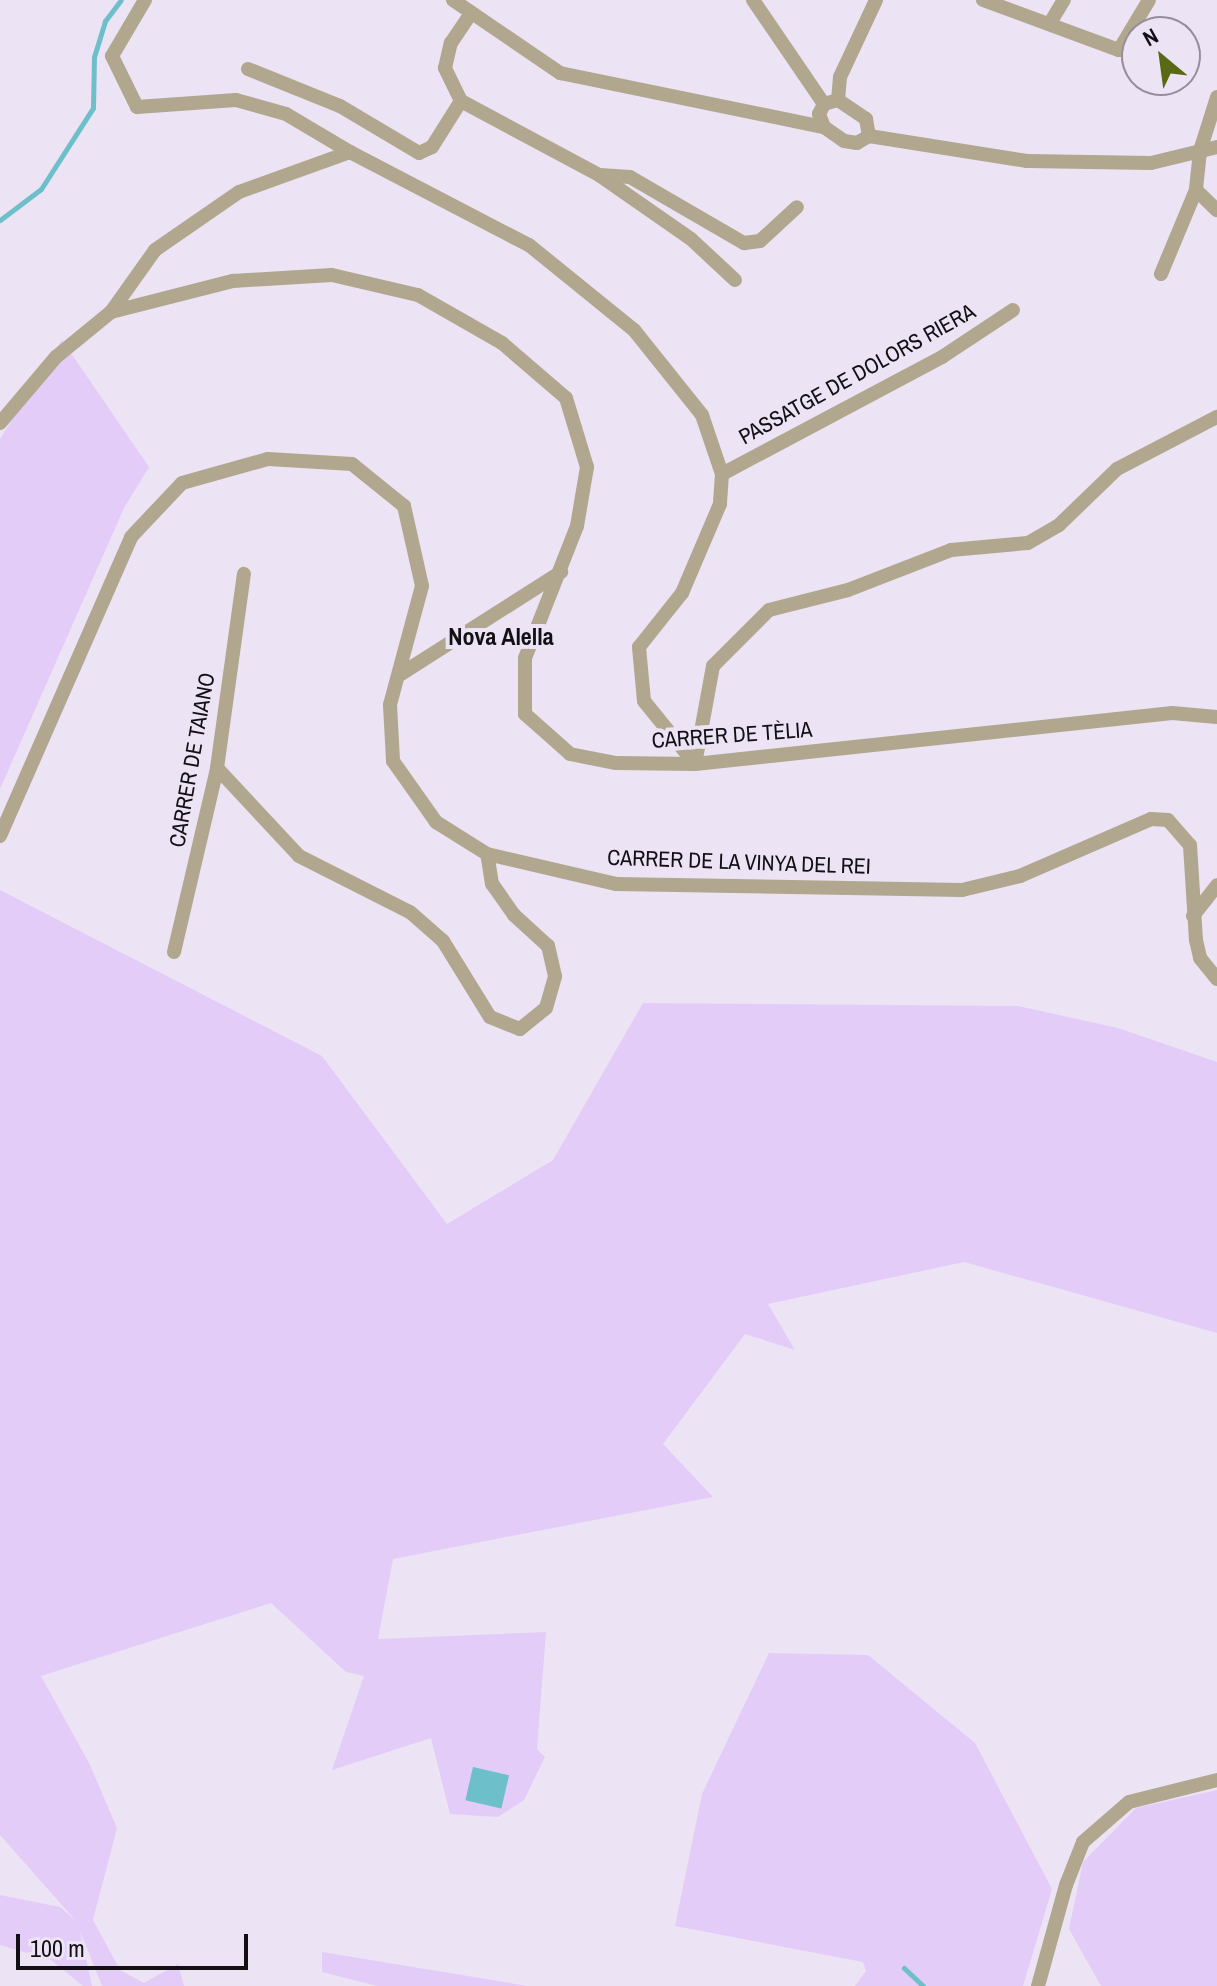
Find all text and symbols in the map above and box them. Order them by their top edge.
north arrow [1121,16,1201,96]
text: N [1137,20,1163,53]
street label: PASSATGE DE DOLORS RIERA [734,298,980,450]
district label: Nova Alella [448,623,554,651]
street label: CARRER DE TAIANO [164,671,220,849]
street label: CARRER DE TÈLIA [651,716,813,754]
street label: CARRER DE LA VINYA DEL REI [605,844,873,880]
scale bar [20,1918,252,1968]
text: 100 m [30,1932,85,1964]

